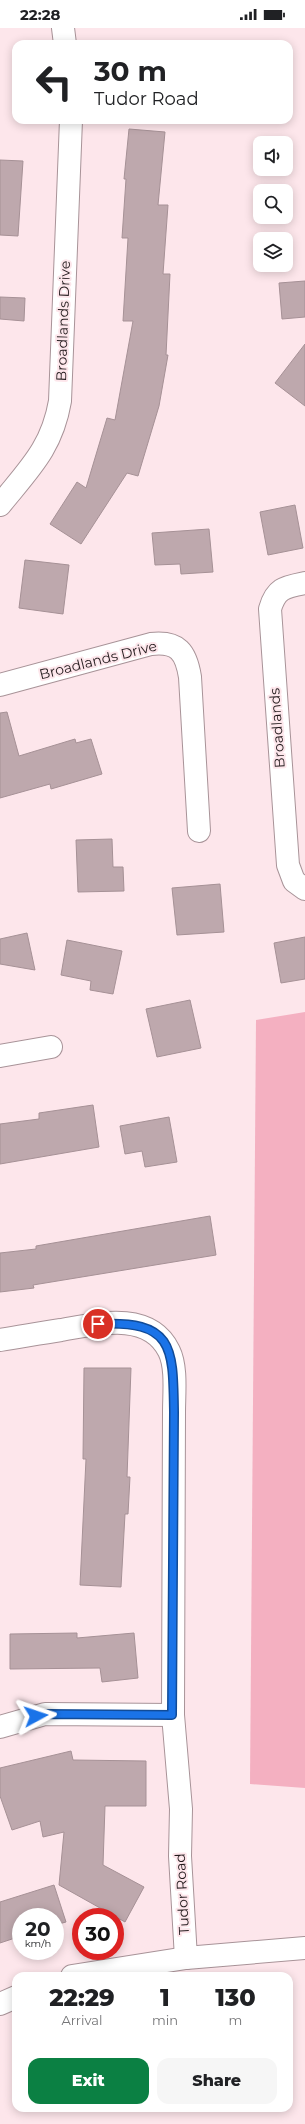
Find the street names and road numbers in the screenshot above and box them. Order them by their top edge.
street label: Broadlands Drive [52,260,74,382]
street label: Broadlands Drive [37,637,159,683]
street label: Broadlands [265,687,289,769]
street label: Tudor Road [171,1853,193,1935]

